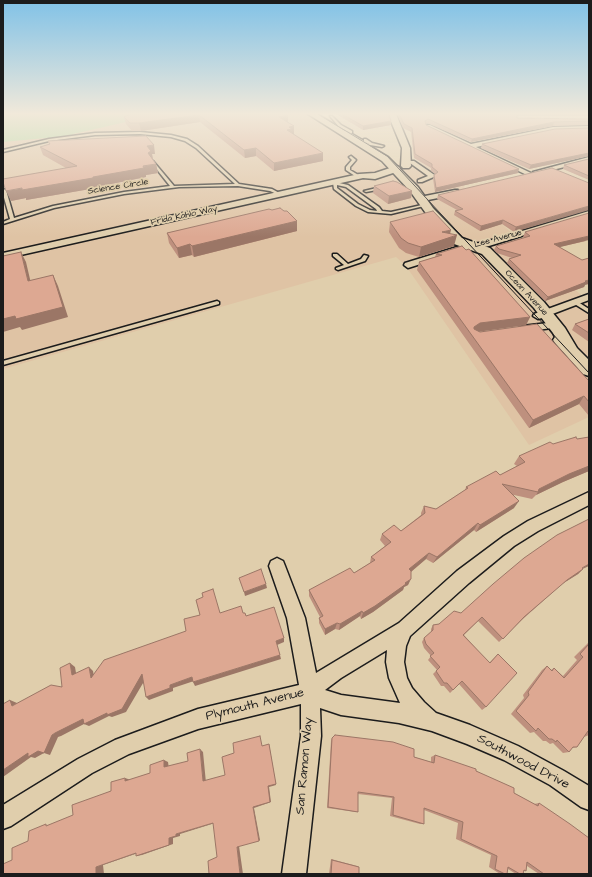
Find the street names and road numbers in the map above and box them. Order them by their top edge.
street label: Science Circle [87,177,149,197]
street label: Frida Kahlo Way [150,204,218,228]
street label: Lee Avenue [473,227,523,251]
street label: Ocean Avenue [502,268,550,318]
street label: Plymouth Avenue [204,685,306,725]
street label: San Ramon Way [293,717,317,815]
street label: Southwood Drive [474,731,572,793]

